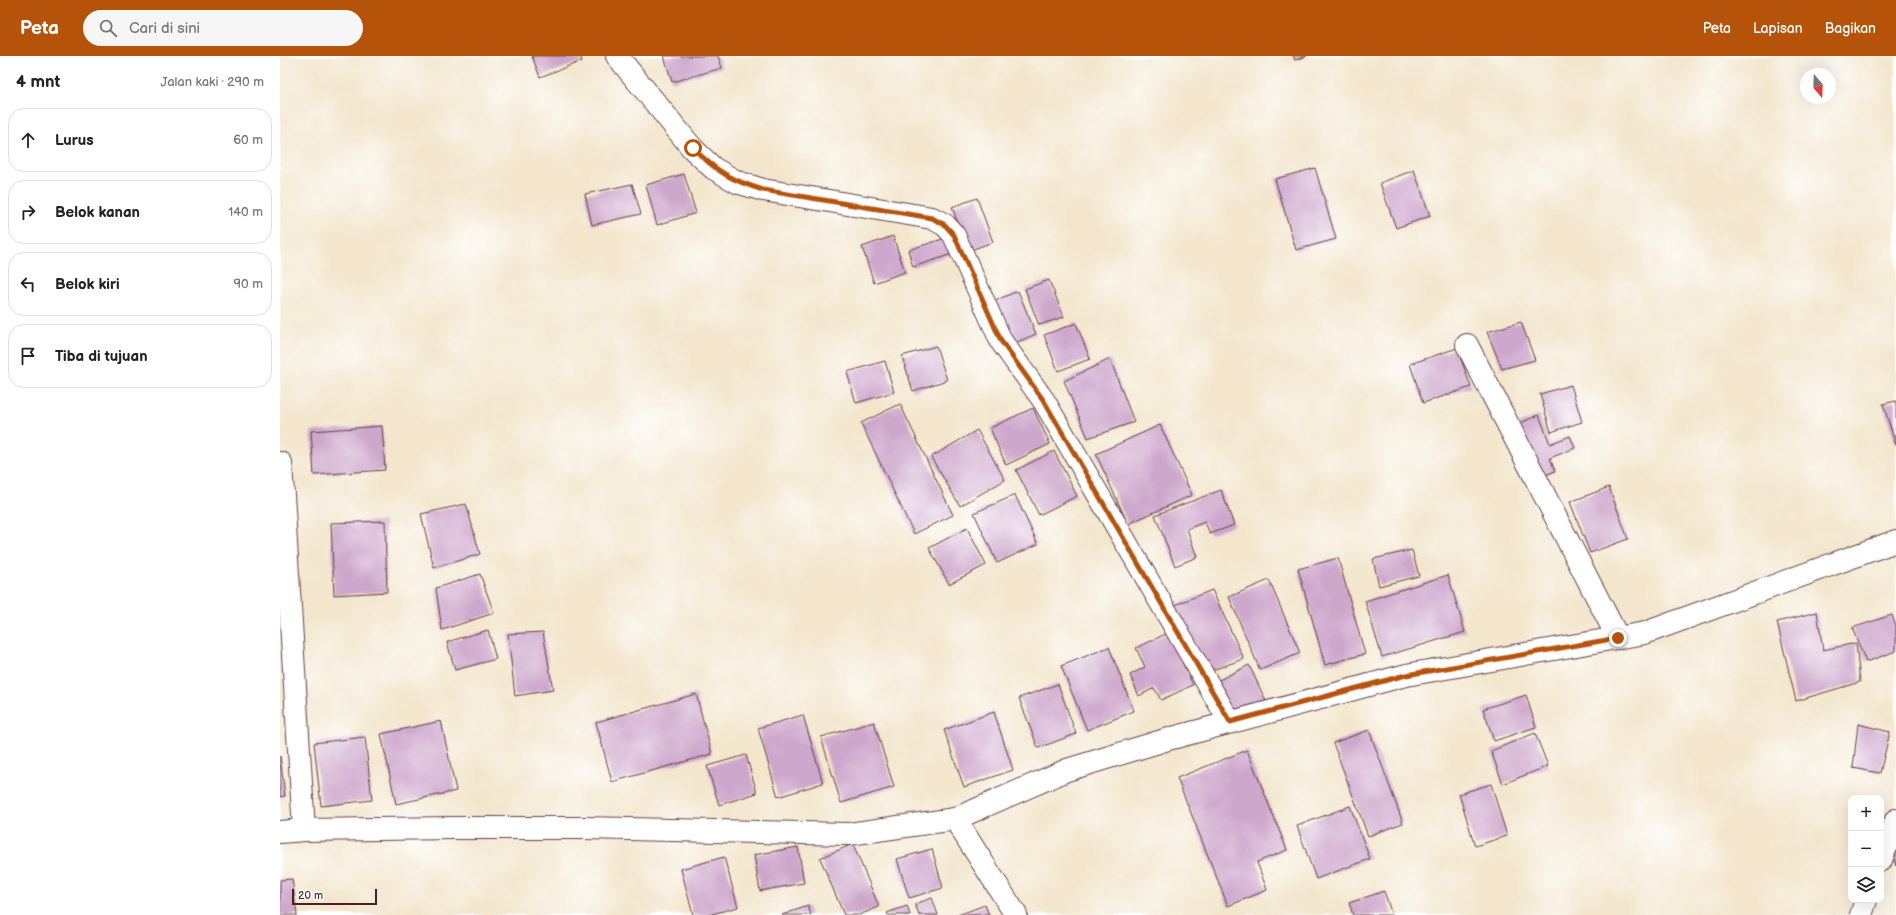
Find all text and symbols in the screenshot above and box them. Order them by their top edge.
search box [83,10,363,46]
text: Peta [20,17,59,40]
icon: search [97,17,119,39]
text: Cari di sini [129,19,200,38]
text: Peta [1703,20,1731,37]
text: Lapisan [1753,20,1803,37]
text: Bagikan [1825,20,1876,37]
north arrow [1800,68,1836,104]
text: 4 mnt [16,72,60,92]
text: Jalan kaki · 290 m [161,74,264,90]
icon: ahead [17,129,39,151]
text: Lurus [55,131,94,150]
text: 60 m [233,132,263,148]
route start [684,139,702,157]
icon: right [17,201,39,223]
text: Belok kanan [55,203,140,222]
text: 140 m [228,204,263,220]
icon: left [17,273,39,295]
text: Belok kiri [55,275,120,294]
text: 90 m [234,276,263,292]
icon: arrive [17,345,39,367]
text: Tiba di tujuan [55,347,148,366]
route end [1609,629,1627,647]
map controls [1848,795,1884,903]
button: + [1848,795,1884,831]
button: − [1848,831,1884,867]
button: layers [1848,867,1884,903]
scale bar [292,887,377,906]
text: 20 m [298,889,323,902]

